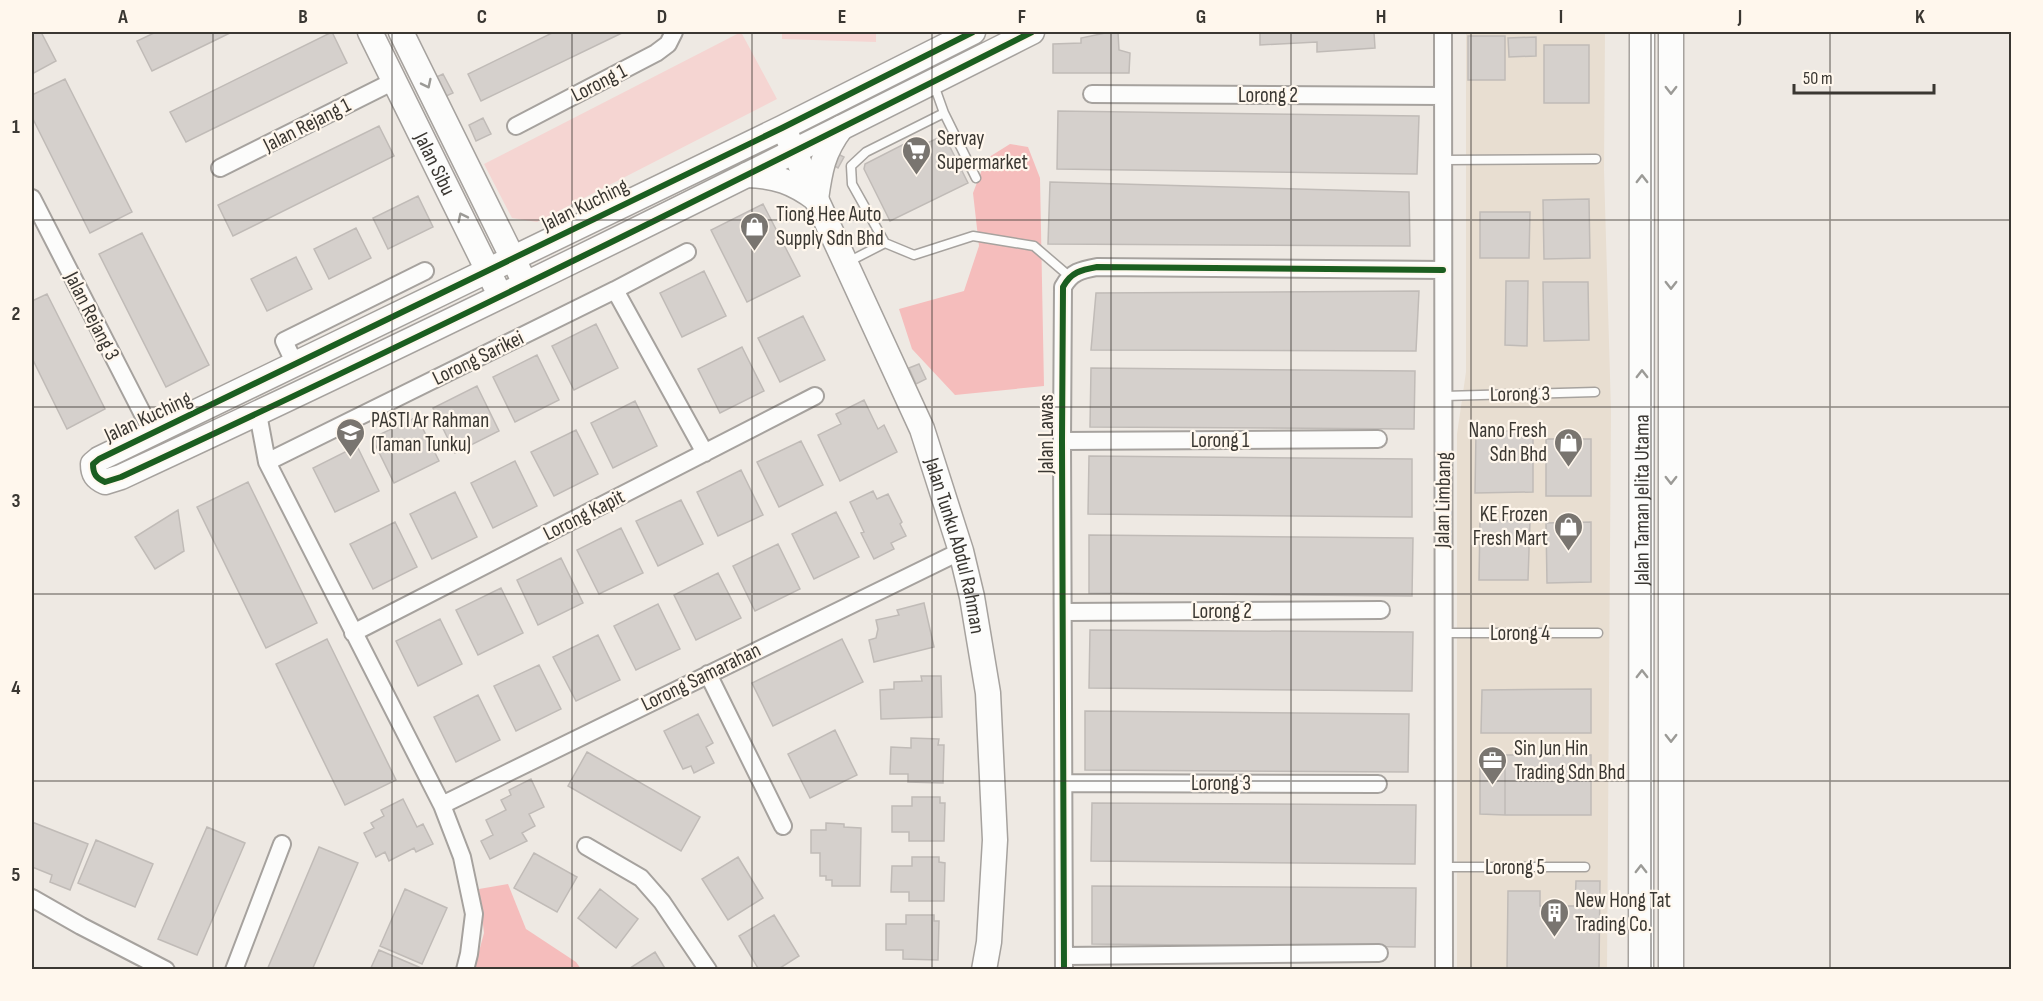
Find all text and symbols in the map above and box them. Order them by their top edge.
text: A [117,5,128,29]
text: B [298,5,308,29]
text: C [477,5,487,29]
text: D [657,5,667,29]
text: E [838,5,846,29]
text: F [1018,5,1026,29]
text: G [1196,5,1206,29]
text: H [1376,5,1386,29]
text: I [1559,5,1563,29]
text: J [1737,5,1742,29]
text: K [1915,5,1925,29]
scale bar [1794,57,1934,95]
street label: Lorong 1 [567,58,631,107]
text: 50 m [1803,68,1833,89]
one-way arrow [419,78,431,89]
street label: Lorong 2 [1238,83,1298,108]
one-way arrow [1665,85,1677,94]
street label: Jalan Rejang 1 [258,92,355,158]
text: 1 [12,115,20,139]
place label: Servay Supermarket [937,126,1028,175]
street label: Jalan Sibu [409,127,461,199]
supermarket icon: Servay Supermarket [900,134,932,176]
street label: Jalan Kuching [537,173,632,237]
one-way arrow [1636,175,1648,184]
place label: Tiong Hee Auto Supply Sdn Bhd [776,202,884,251]
shop icon: Tiong Hee Auto Supply Sdn Bhd [739,210,771,252]
one-way arrow [457,213,469,224]
street label: Jalan Rejang 3 [59,267,125,364]
one-way arrow [1665,280,1677,289]
text: 2 [12,302,20,326]
street label: Lorong Sarikei [428,325,528,391]
one-way arrow [1636,370,1648,379]
street label: Lorong 3 [1490,381,1550,407]
street label: Jalan Kuching [99,386,196,448]
street label: Jalan Lawas [1034,394,1059,475]
place label: PASTI Ar Rahman (Taman Tunku) [371,408,489,457]
street label: Jalan Taman Jelita Utama [1629,414,1654,587]
school or university icon: PASTI Ar Rahman (Taman Tunku) [334,416,366,458]
place label: Nano Fresh Sdn Bhd [1469,418,1547,467]
shop icon: Nano Fresh Sdn Bhd [1552,426,1584,468]
street label: Lorong 1 [1191,428,1250,453]
street label: Jalan Limbang [1430,452,1456,549]
street label: Jalan Tunku Abdul Rahman [919,454,990,636]
one-way arrow [1665,475,1677,484]
street label: Lorong Kapit [539,484,629,546]
text: 3 [12,489,21,513]
place label: KE Frozen Fresh Mart [1473,502,1548,551]
shop icon: KE Frozen Fresh Mart [1553,510,1585,552]
street label: Lorong 2 [1192,599,1252,624]
street label: Lorong 4 [1490,621,1550,646]
street label: Lorong Samarahan [637,637,765,717]
one-way arrow [1636,670,1648,679]
text: 4 [11,676,21,700]
one-way arrow [1665,733,1677,742]
place label: Sin Jun Hin Trading Sdn Bhd [1514,736,1625,785]
office icon: Sin Jun Hin Trading Sdn Bhd [1477,744,1509,786]
street label: Lorong 3 [1191,771,1251,796]
street label: Lorong 5 [1485,855,1545,880]
text: 5 [12,863,21,887]
one-way arrow [1635,865,1647,874]
place label: New Hong Tat Trading Co. [1575,888,1671,937]
building icon: New Hong Tat Trading Co. [1538,896,1570,938]

